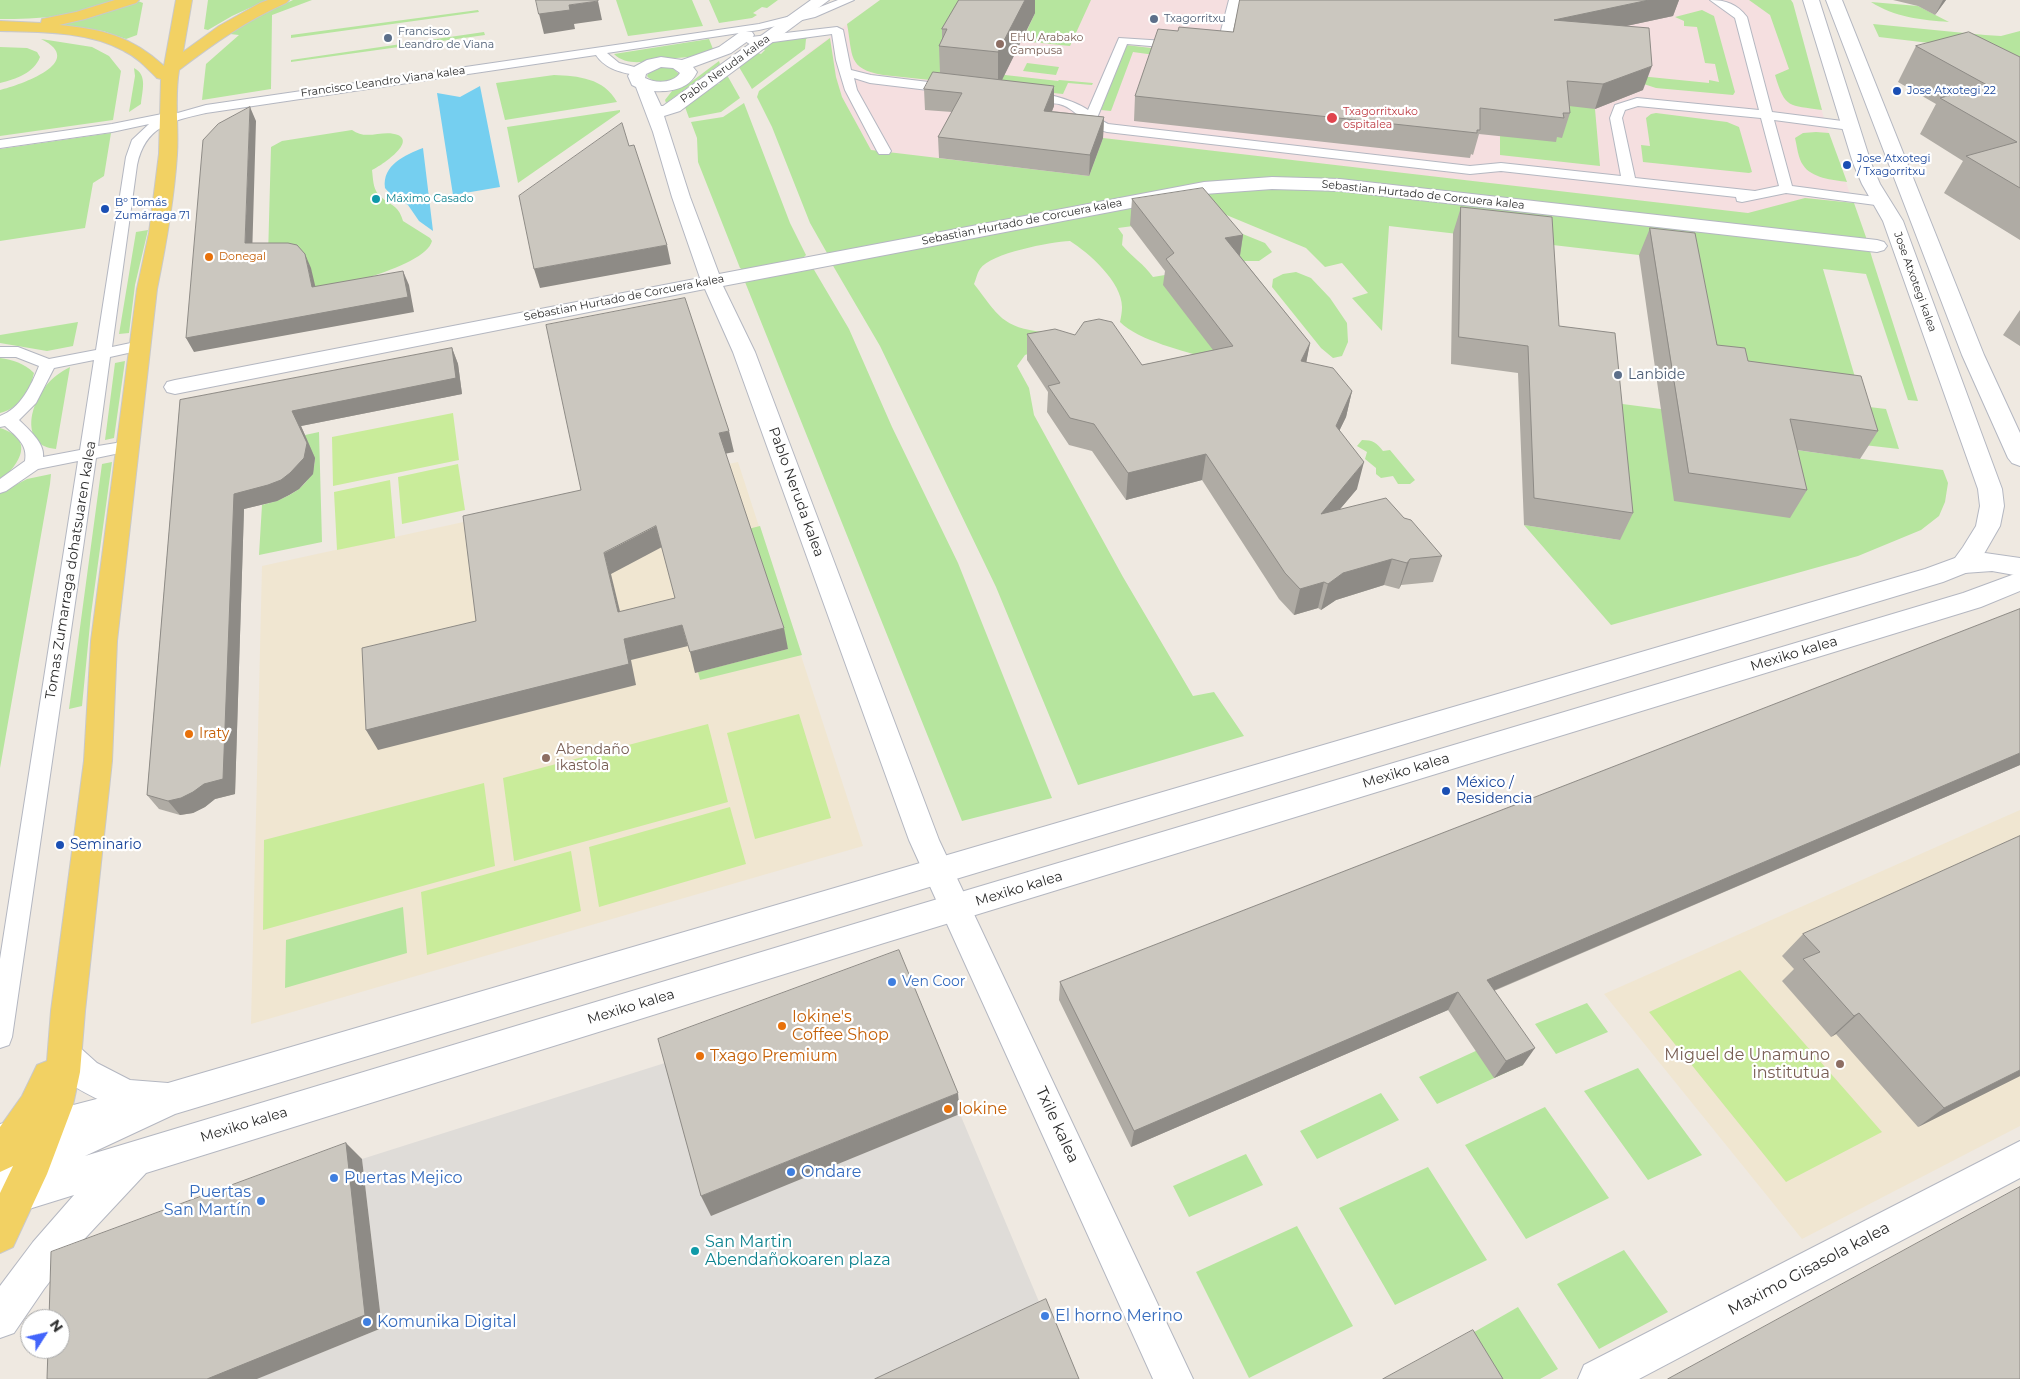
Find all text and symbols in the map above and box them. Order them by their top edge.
place label: Txagorritxu [1164,12,1226,26]
marker: Txagorritxu [1148,13,1160,25]
place label: Francisco Leandro de Viana [398,25,494,51]
place label: EHU Arabako Campusa [1010,31,1083,57]
marker: Francisco Leandro de Viana [382,32,394,44]
street label: Pablo Neruda kalea [678,32,772,106]
marker: EHU Arabako Campusa [994,38,1006,50]
street label: Francisco Leandro Viana kalea [300,64,466,100]
place label: Jose Atxotegi 22 [1907,84,1996,98]
marker: Jose Atxotegi 22 [1891,85,1903,97]
place label: Txagorritxuko ospitalea [1343,105,1418,131]
marker: Txagorritxuko ospitalea [1325,111,1339,125]
place label: Jose Atxotegi / Txagorritxu [1857,152,1931,178]
marker: Jose Atxotegi / Txagorritxu [1841,159,1853,171]
street label: Sebastian Hurtado de Corcuera kalea [1321,178,1525,212]
place label: Máximo Casado [386,192,474,206]
marker: Máximo Casado [370,193,382,205]
place label: Bº Tomás Zumárraga 71 [115,196,190,222]
street label: Sebastian Hurtado de Corcuera kalea [921,196,1123,248]
marker: Bº Tomás Zumárraga 71 [99,203,111,215]
street label: Jose Atxotegi kalea [1891,230,1939,334]
place label: Donegal [219,250,266,264]
marker: Donegal [203,251,215,263]
street label: Sebastian Hurtado de Corcuera kalea [523,272,725,324]
place label: Lanbide [1628,367,1685,383]
marker: Lanbide [1612,369,1624,381]
street label: Pablo Neruda kalea [765,425,827,559]
street label: Tomas Zumarraga dohatsuaren kalea [42,440,100,700]
street label: Mexiko kalea [1748,633,1840,675]
place label: Iraty [199,726,229,742]
marker: Iraty [183,728,195,740]
place label: Abendaño ikastola [556,742,629,774]
street label: Mexiko kalea [1360,750,1452,792]
marker: Abendaño ikastola [540,752,552,764]
place label: México / Residencia [1456,775,1532,808]
marker: México / Residencia [1440,785,1452,797]
place label: Seminario [70,837,141,853]
marker: Seminario [54,839,66,851]
street label: Mexiko kalea [973,868,1065,910]
place label: Ven Coor [902,974,965,990]
marker: Ven Coor [886,976,898,988]
street label: Mexiko kalea [585,986,677,1028]
place label: Iokine's Coffee Shop [792,1007,889,1045]
marker: Iokine's Coffee Shop [776,1020,788,1032]
place label: Miguel de Unamuno institutua [1664,1045,1830,1083]
place label: Txago Premium [710,1046,838,1066]
marker: Txago Premium [694,1050,706,1062]
marker: Miguel de Unamuno institutua [1834,1058,1846,1070]
street label: Txile kalea [1031,1084,1083,1166]
place label: Iokine [958,1099,1007,1119]
marker: Iokine [942,1103,954,1115]
street label: Mexiko kalea [198,1104,290,1146]
place label: Ondare [801,1162,861,1182]
marker: Ondare [785,1166,797,1178]
place label: Puertas Mejico [344,1168,463,1188]
marker: Puertas Mejico [328,1172,340,1184]
place label: Puertas San Martín [164,1182,251,1220]
marker: Puertas San Martín [255,1195,267,1207]
street label: Maximo Gisasola kalea [1725,1218,1893,1320]
place label: San Martin Abendañokoaren plaza [705,1232,891,1270]
marker: San Martin Abendañokoaren plaza [689,1245,701,1257]
place label: El horno Merino [1055,1306,1183,1326]
north arrow [20,1309,70,1359]
marker: El horno Merino [1039,1310,1051,1322]
place label: Komunika Digital [377,1312,516,1332]
text: N [46,1316,67,1336]
marker: Komunika Digital [361,1316,373,1328]

